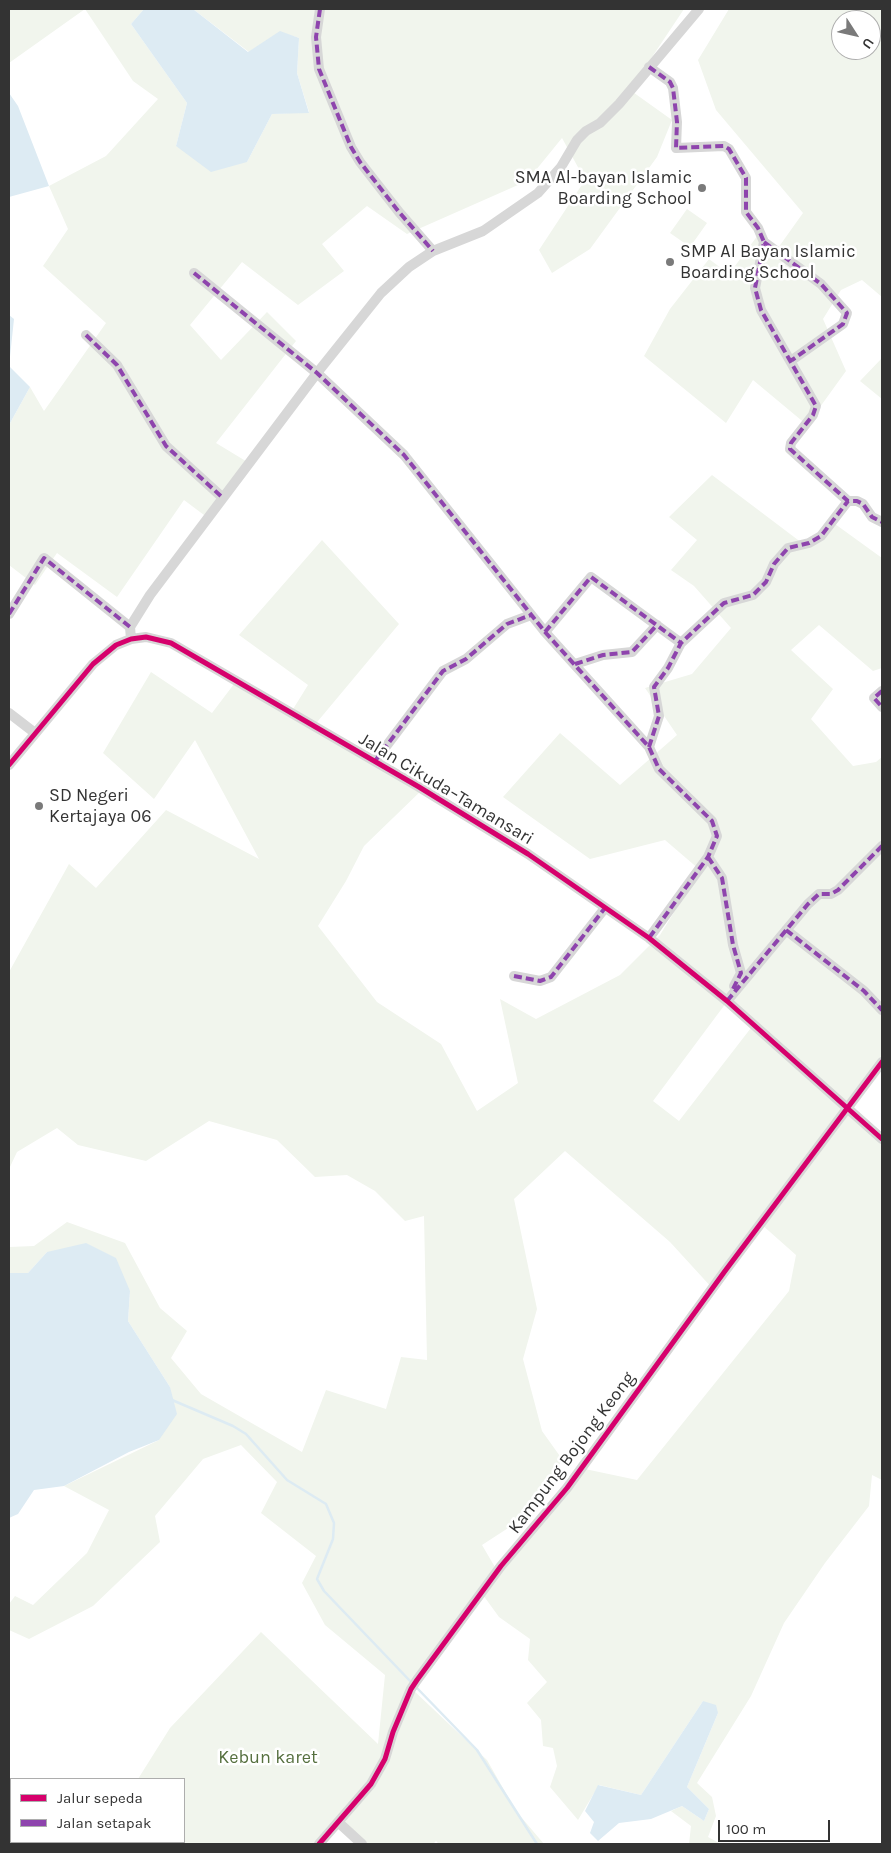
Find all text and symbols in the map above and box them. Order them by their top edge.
north arrow [831,10,881,60]
text: U [858,34,878,52]
place label: SMA Al-bayan Islamic Boarding School [515,167,692,210]
marker: SMA Al-bayan Islamic Boarding School [696,182,708,194]
place label: SMP Al Bayan Islamic Boarding School [680,241,855,284]
marker: SMP Al Bayan Islamic Boarding School [664,256,676,268]
street label: Jalan Cikuda–Tamansari [355,728,537,850]
place label: SD Negeri Kertajaya 06 [49,785,151,828]
marker: SD Negeri Kertajaya 06 [33,800,45,812]
street label: Kampung Bojong Keong [504,1368,640,1538]
park label: Kebun karet [218,1747,318,1769]
legend [10,1778,185,1843]
text: Jalur sepeda [57,1789,143,1807]
scale bar [721,1810,834,1842]
text: Jalan setapak [57,1814,151,1832]
text: 100 m [726,1820,766,1838]

